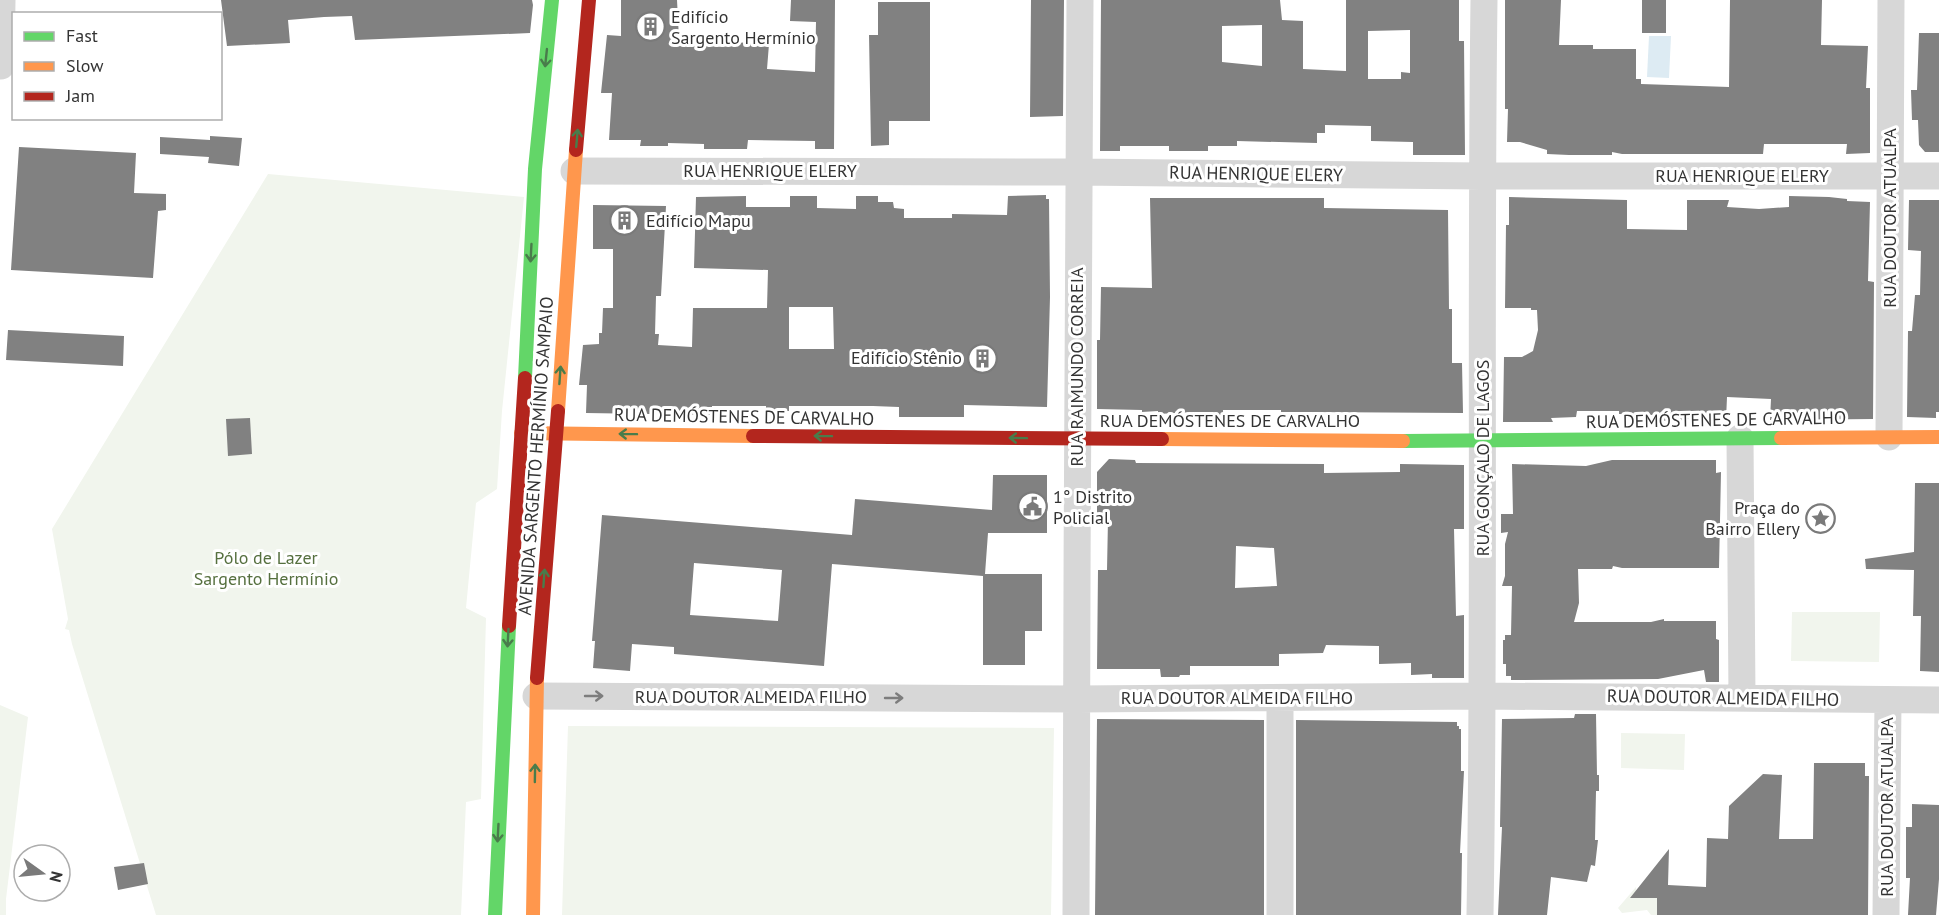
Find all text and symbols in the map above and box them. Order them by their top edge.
place label: Edifício Sargento Hermínio [671,5,816,49]
building icon: Edifício Sargento Hermínio [634,11,666,43]
legend [12,12,222,120]
text: Fast [66,24,98,47]
one-way arrow [540,48,551,68]
text: Slow [66,54,104,77]
text: Jam [65,84,95,107]
street label: RUA DOUTOR ATUALPA [1878,128,1901,308]
one-way arrow [571,129,582,149]
street label: RUA HENRIQUE ELERY [683,159,857,182]
street label: RUA HENRIQUE ELERY [1169,160,1343,187]
street label: RUA HENRIQUE ELERY [1655,164,1829,187]
building icon: Edifício Mapu [609,205,641,237]
place label: Edifício Mapu [646,209,751,232]
one-way arrow [525,242,536,262]
street label: RUA RAIMUNDO CORREIA [1065,267,1088,467]
street label: AVENIDA SARGENTO HERMÍNIO SAMPAIO [513,296,558,616]
building icon: Edifício Stênio [967,342,999,374]
place label: Edifício Stênio [851,346,962,369]
street label: RUA GONÇALO DE LAGOS [1471,360,1494,556]
one-way arrow [555,365,566,385]
street label: RUA DEMÓSTENES DE CARVALHO [614,403,874,430]
street label: RUA DEMÓSTENES DE CARVALHO [1586,406,1846,433]
street label: RUA DEMÓSTENES DE CARVALHO [1100,409,1360,432]
one-way arrow [618,428,638,440]
one-way arrow [813,430,833,442]
one-way arrow [1008,432,1028,444]
place label: 1° Distrito Policial [1053,485,1132,529]
public building icon: 1° Distrito Policial [1016,491,1048,523]
place label: Praça do Bairro Ellery [1705,496,1801,540]
place icon: Praça do Bairro Ellery [1805,502,1837,534]
park label: Pólo de Lazer Sargento Hermínio [194,546,338,590]
one-way arrow [539,568,550,588]
one-way arrow [502,627,513,647]
street label: RUA DOUTOR ALMEIDA FILHO [1607,684,1839,711]
street label: RUA DOUTOR ALMEIDA FILHO [635,685,867,708]
street label: RUA DOUTOR ALMEIDA FILHO [1121,686,1353,709]
one-way arrow [584,690,604,702]
one-way arrow [884,692,904,704]
street label: RUA DOUTOR ATUALPA [1875,717,1898,897]
one-way arrow [529,763,541,783]
one-way arrow [493,822,504,842]
north arrow [12,843,72,903]
text: N [45,869,68,885]

